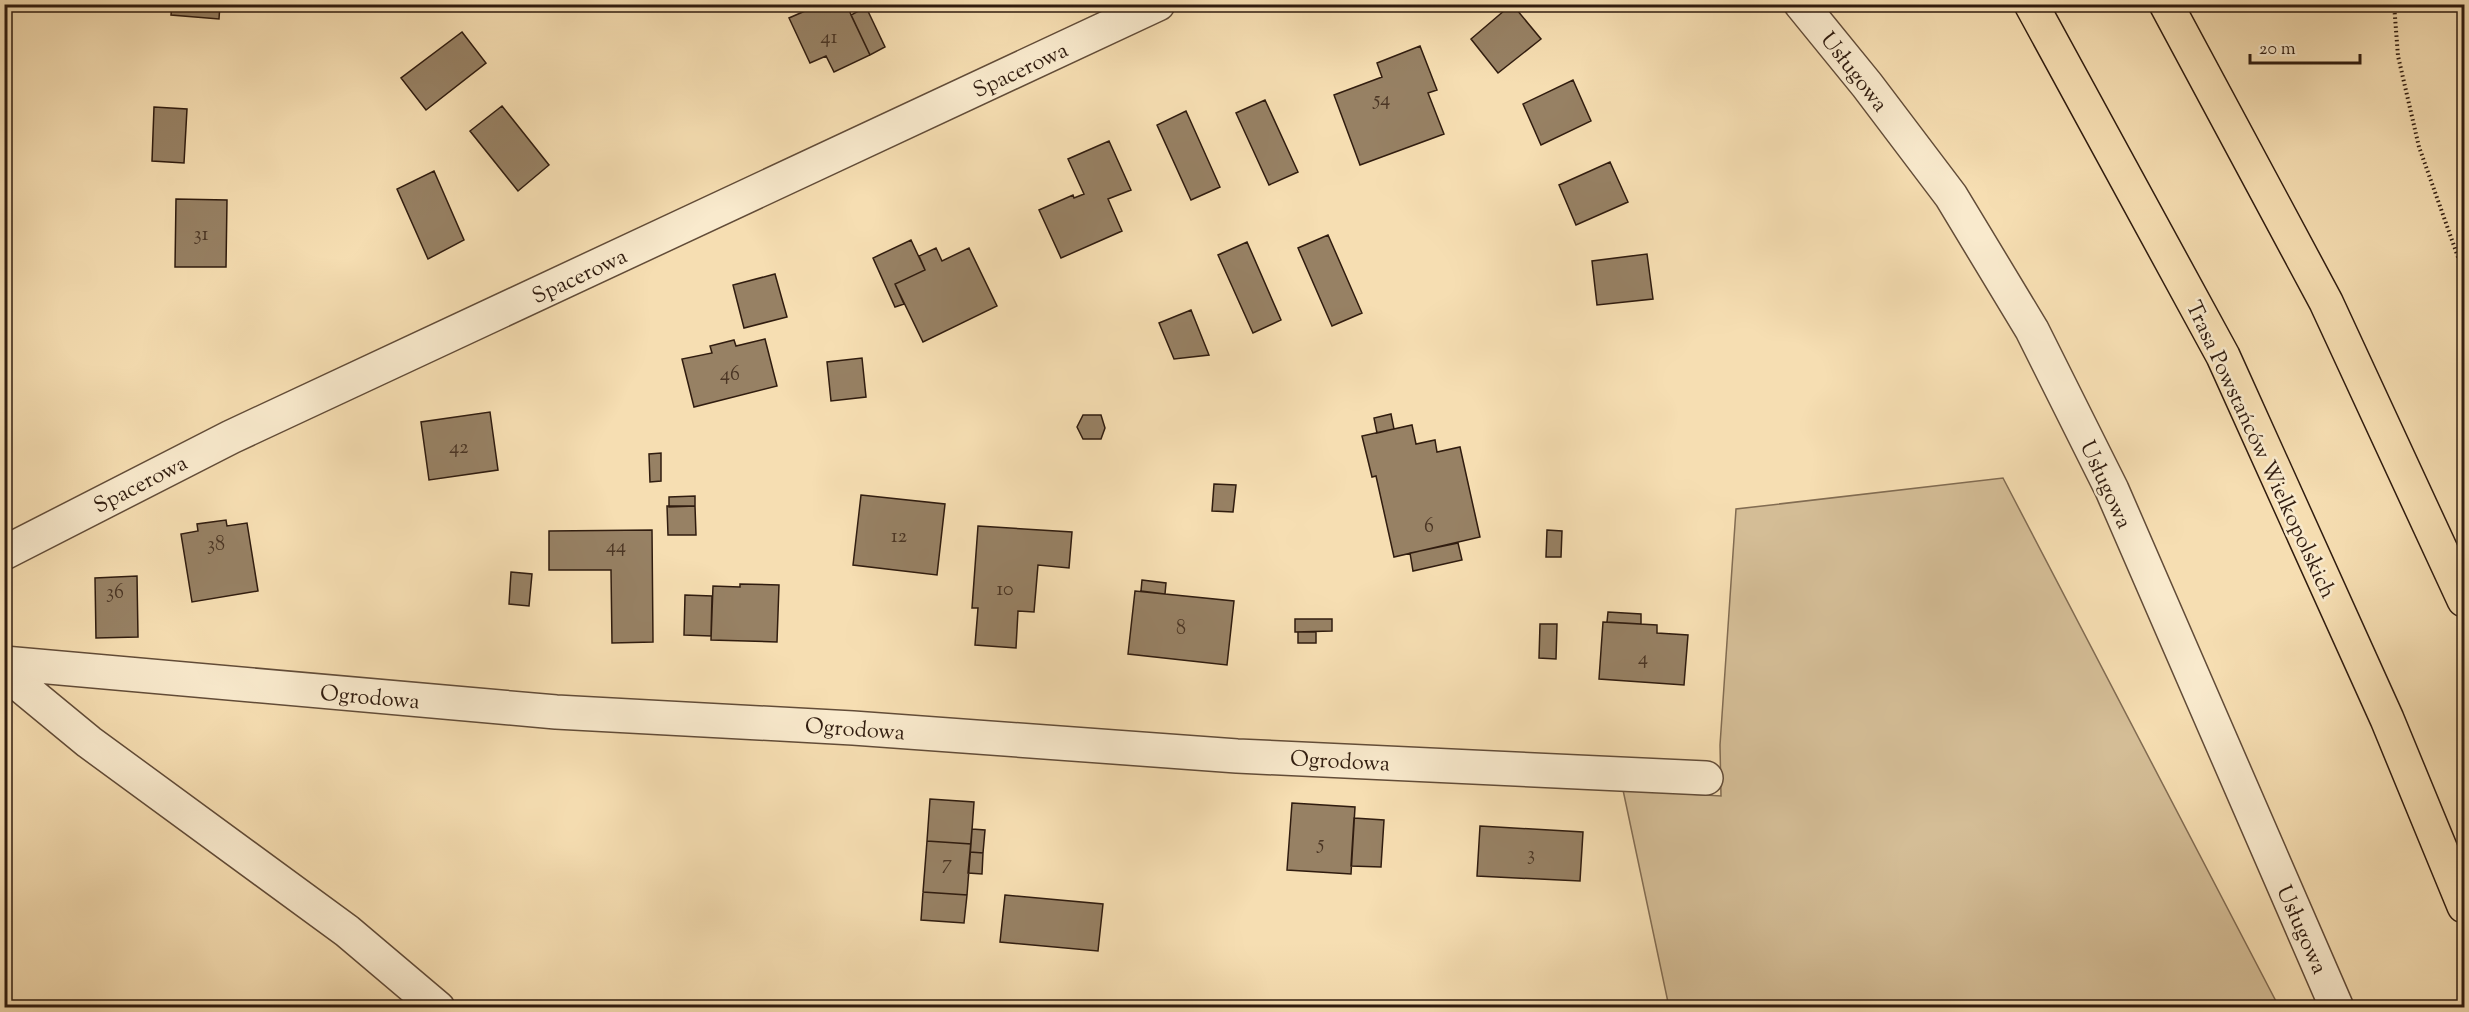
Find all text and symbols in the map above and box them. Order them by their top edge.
house number: 41 [821,24,838,53]
street label: Usługowa [1811,26,1894,120]
scale bar [2250,27,2360,65]
street label: Spacerowa [968,36,1074,108]
text: 20 m [2259,37,2296,63]
house number: 54 [1373,86,1390,115]
house number: 31 [194,221,209,250]
street label: Spacerowa [527,242,633,314]
street label: Trasa Powstańców Wielkopolskich [2176,296,2343,604]
house number: 46 [720,361,740,390]
house number: 42 [449,434,469,463]
street label: Usługowa [2070,436,2139,535]
street label: Spacerowa [89,448,194,523]
house number: 6 [1424,513,1434,542]
house number: 12 [891,523,907,552]
house number: 38 [207,531,225,560]
house number: 44 [606,533,626,562]
house number: 10 [996,576,1014,605]
house number: 36 [106,579,124,608]
house number: 8 [1176,615,1186,644]
house number: 4 [1638,645,1648,674]
street label: Ogrodowa [319,679,421,719]
street label: Ogrodowa [804,712,906,750]
street label: Ogrodowa [1289,744,1391,782]
house number: 5 [1317,830,1325,859]
house number: 3 [1527,841,1535,870]
house number: 7 [942,850,952,879]
street label: Usługowa [2267,881,2334,980]

